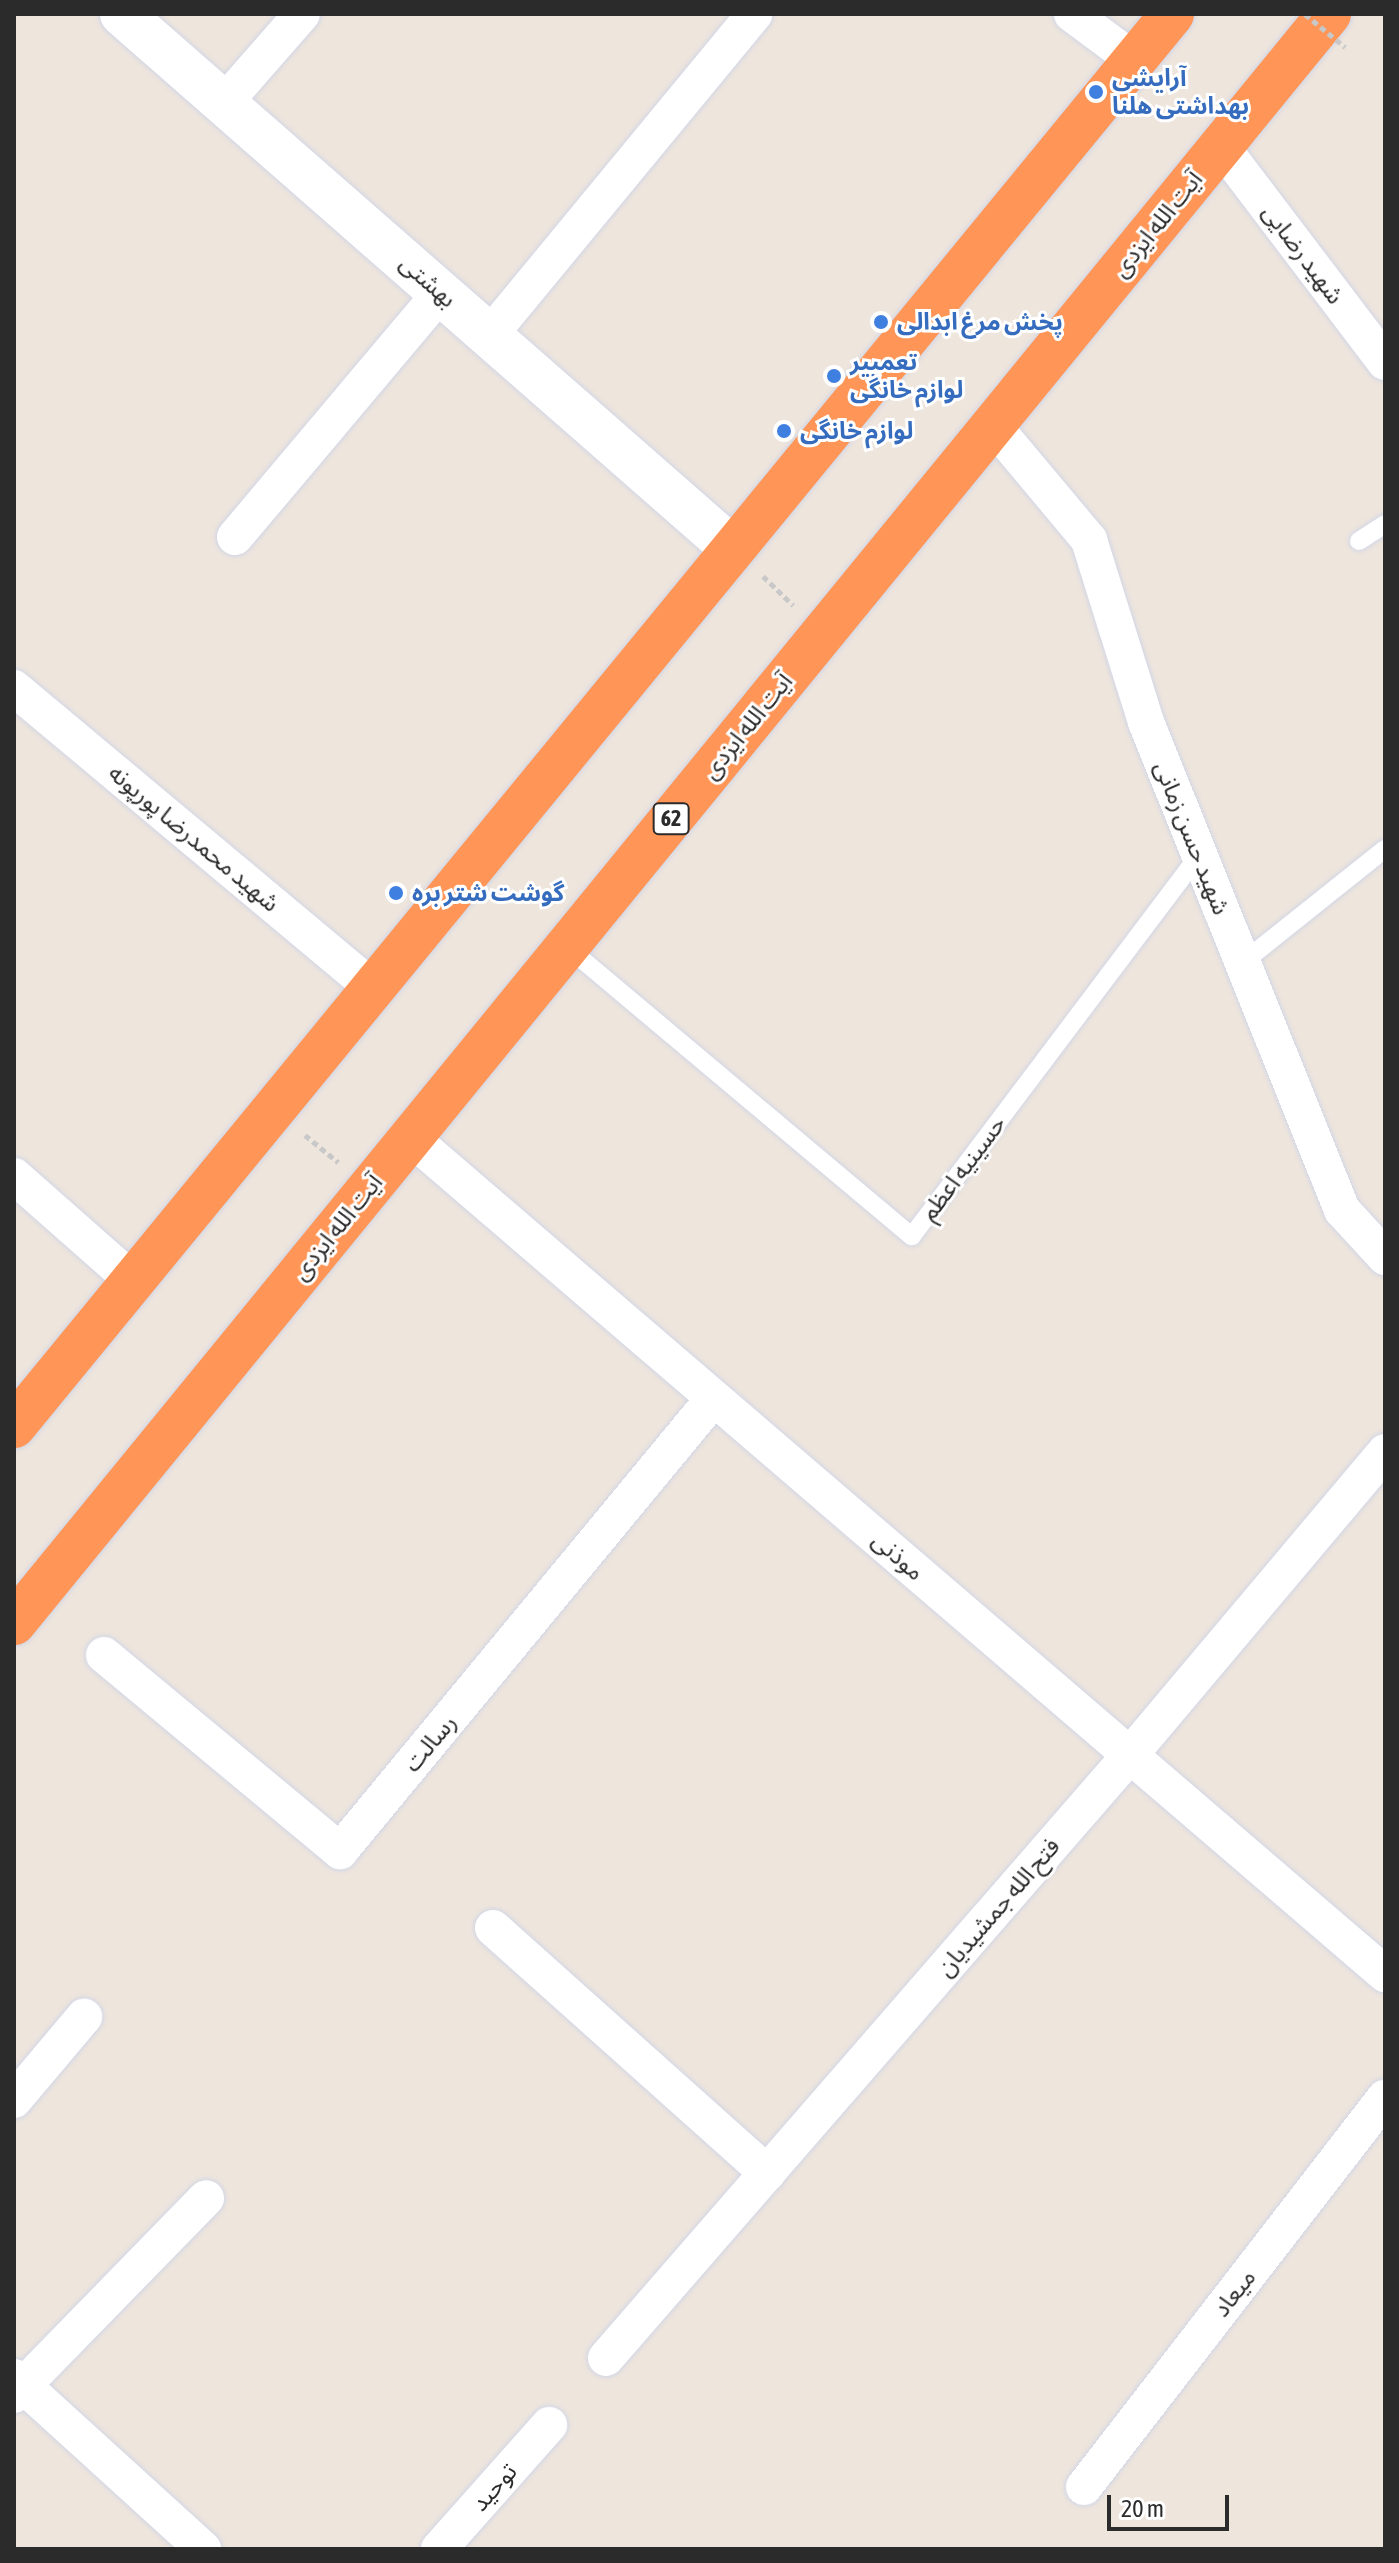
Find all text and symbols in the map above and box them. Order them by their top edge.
place label: آرایشی بهداشتی هلنا [1112,64,1249,120]
marker: آرایشی بهداشتی هلنا [1087,83,1105,101]
street label: آیت الله ایزدی [1106,165,1208,283]
street label: شهید رضایی [1256,198,1350,310]
street label: بهشتی [394,249,462,313]
place label: پخش مرغ ابدالی [897,308,1063,336]
marker: پخش مرغ ابدالی [872,313,890,331]
place label: تعمییر لوازم خانگی [850,348,963,404]
marker: تعمییر لوازم خانگی [825,367,843,385]
place label: لوازم خانگی [800,417,913,445]
marker: لوازم خانگی [775,422,793,440]
street label: آیت الله ایزدی [696,667,798,785]
street label: شهید حسن زمانی [1148,757,1236,919]
street label: شهید محمدرضا پورپونه [103,758,285,918]
road number: 62 [651,801,691,837]
place label: گوشت شتر بره [412,879,564,907]
marker: گوشت شتر بره [387,884,405,902]
street label: حسینیه اعظم [914,1110,1012,1226]
street label: آیت الله ایزدی [286,1168,388,1286]
street label: موذنی [866,1526,930,1586]
street label: رسالت [398,1708,462,1778]
street label: فتح الله جمشیدیان [930,1832,1066,1982]
street label: میعاد [1206,2263,1262,2323]
street label: توحید [465,2457,523,2517]
scale bar [1111,2479,1233,2529]
text: 20 m [1121,2495,1164,2522]

